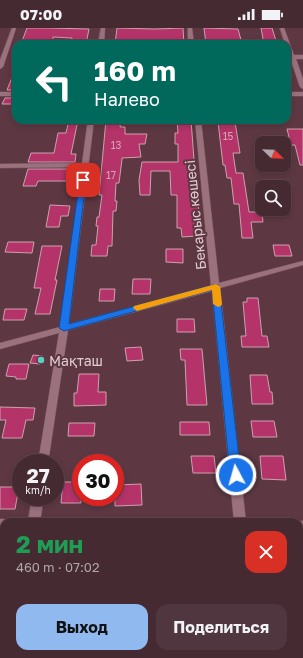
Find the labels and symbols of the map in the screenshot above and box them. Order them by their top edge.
house number: 15 [223,130,234,142]
north arrow [255,136,291,172]
house number: 13 [111,139,121,151]
street label: Бекарыс көшесі [181,159,209,271]
pin [66,163,100,197]
house number: 17 [106,169,116,181]
place label: Мақташ [49,352,103,369]
marker: Мақташ [36,355,46,365]
speed limit sign: 30 [72,454,124,506]
position arrow [215,454,257,496]

